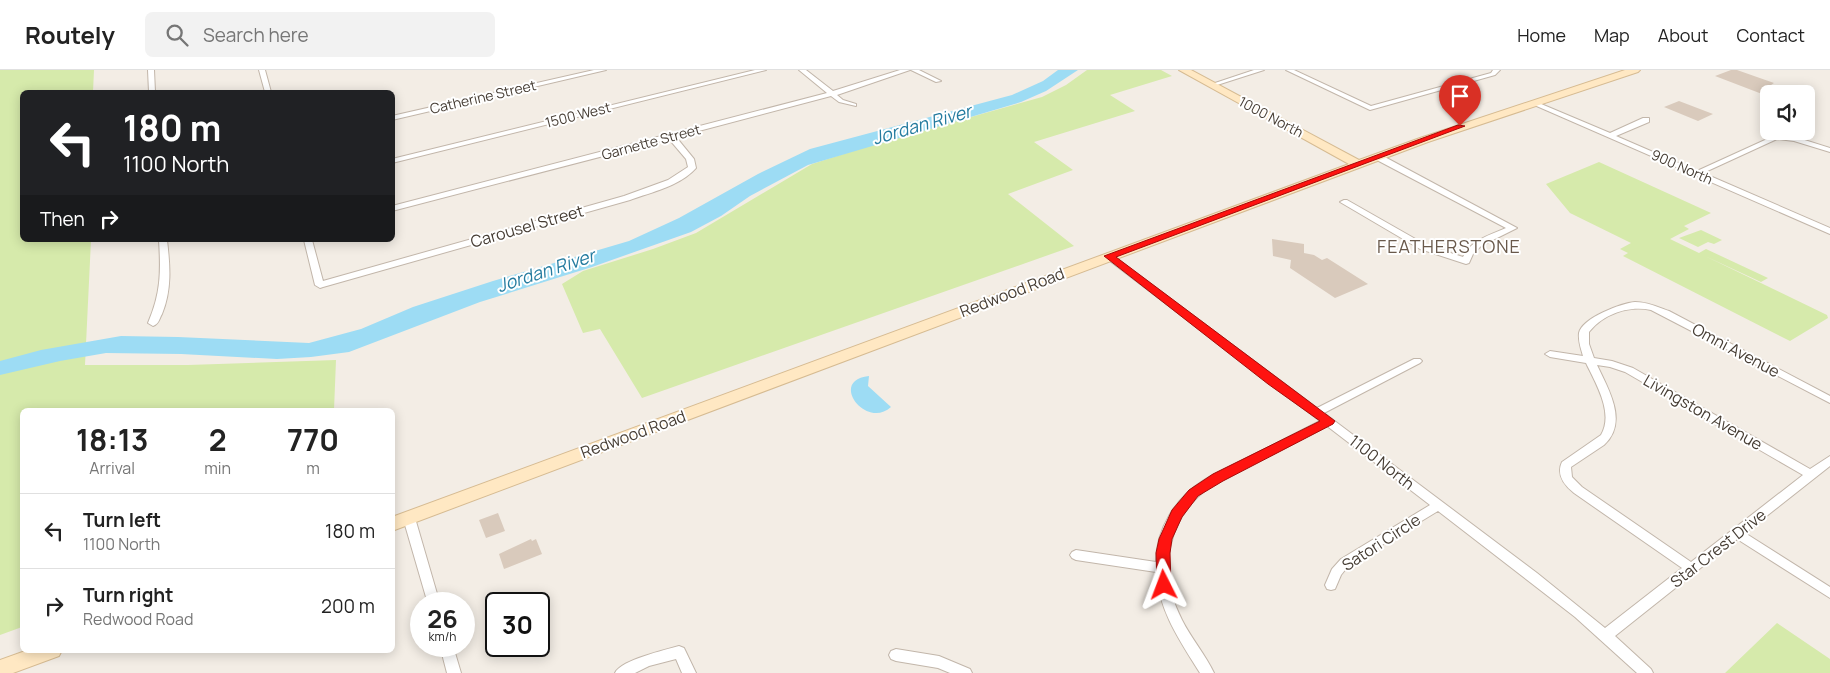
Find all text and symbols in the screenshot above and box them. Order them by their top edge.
search box [145,12,495,57]
text: Routely [25,18,115,51]
icon: search [163,21,191,49]
text: Search here [203,22,309,48]
text: Home [1517,23,1566,47]
text: Map [1594,23,1630,47]
text: About [1658,23,1708,47]
text: Contact [1736,23,1805,47]
street label: Catherine Street [428,75,538,118]
pin [1439,75,1481,126]
icon: arrive [1446,82,1474,110]
map controls [1760,85,1815,140]
button: sound [1760,85,1815,140]
street label: 1000 North [1236,92,1307,142]
street label: 1500 West [543,97,613,132]
water label: Jordan River [870,98,976,150]
text: 180 m [123,104,221,152]
icon: left [40,110,105,175]
street label: Garnette Street [599,119,703,164]
street label: 900 North [1648,145,1716,189]
text: 1100 North [123,149,229,179]
street label: Carousel Street [468,199,586,253]
icon: right [95,205,123,233]
text: Then [40,206,85,232]
district label: FEATHERSTONE [1377,234,1521,258]
water label: Jordan River [494,242,600,297]
street label: Redwood Road [957,262,1067,322]
street label: Omni Avenue [1688,318,1784,382]
street label: Livingston Avenue [1639,369,1767,455]
street label: Redwood Road [577,405,689,463]
text: 18:13 [76,419,148,460]
text: 2 [209,419,227,460]
text: 770 [287,419,339,460]
street label: 1100 North [1345,430,1419,494]
text: Arrival [89,457,135,479]
text: min [204,457,231,479]
text: m [306,457,320,479]
street label: Star Crest Drive [1666,504,1770,592]
text: Turn left [83,507,161,533]
street label: Satori Circle [1337,508,1425,576]
icon: left [40,517,68,545]
text: 180 m [325,518,375,544]
text: 1100 North [83,533,160,555]
position arrow [1137,558,1189,610]
text: Turn right [83,582,173,608]
icon: right [40,592,68,620]
speed limit sign: 30 [485,592,550,657]
text: 200 m [321,593,375,619]
text: 26 [427,601,458,636]
text: Redwood Road [83,608,193,630]
text: km/h [429,628,456,645]

